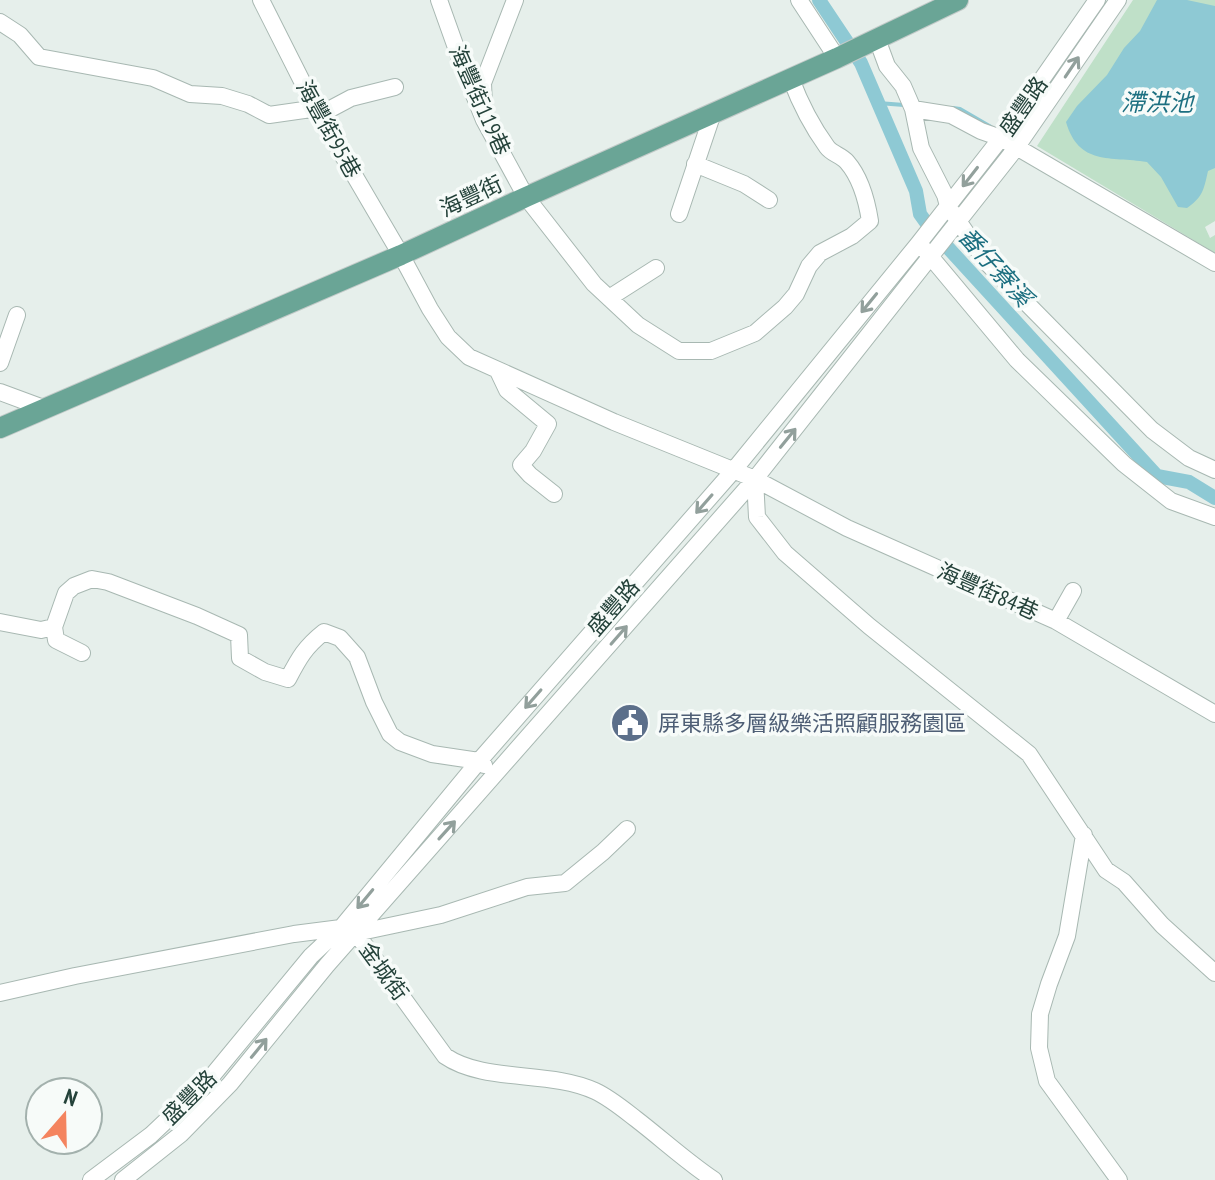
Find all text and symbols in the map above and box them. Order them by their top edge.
street label: 海豐街119巷 [443,41,517,159]
one-way arrow [1064,57,1080,79]
street label: 盛豐路 [993,71,1053,141]
street label: 海豐街95巷 [291,75,367,183]
water label: 滯洪池 [1121,87,1196,118]
one-way arrow [962,166,979,187]
street label: 海豐街 [435,169,507,223]
water label: 番仔寮溪 [952,221,1041,315]
one-way arrow [861,293,879,314]
one-way arrow [780,428,797,449]
one-way arrow [695,493,713,513]
street label: 海豐街84巷 [933,556,1043,626]
street label: 盛豐路 [581,573,645,641]
one-way arrow [610,626,628,646]
one-way arrow [524,689,542,709]
public building icon: 屏東縣多層級樂活照顧服務園區 [609,702,651,744]
place label: 屏東縣多層級樂活照顧服務園區 [658,709,966,737]
one-way arrow [438,821,456,841]
one-way arrow [357,888,375,909]
street label: 金城街 [353,936,415,1006]
one-way arrow [250,1039,268,1059]
street label: 盛豐路 [156,1064,222,1130]
north arrow [24,1076,104,1156]
text: N [60,1082,81,1112]

